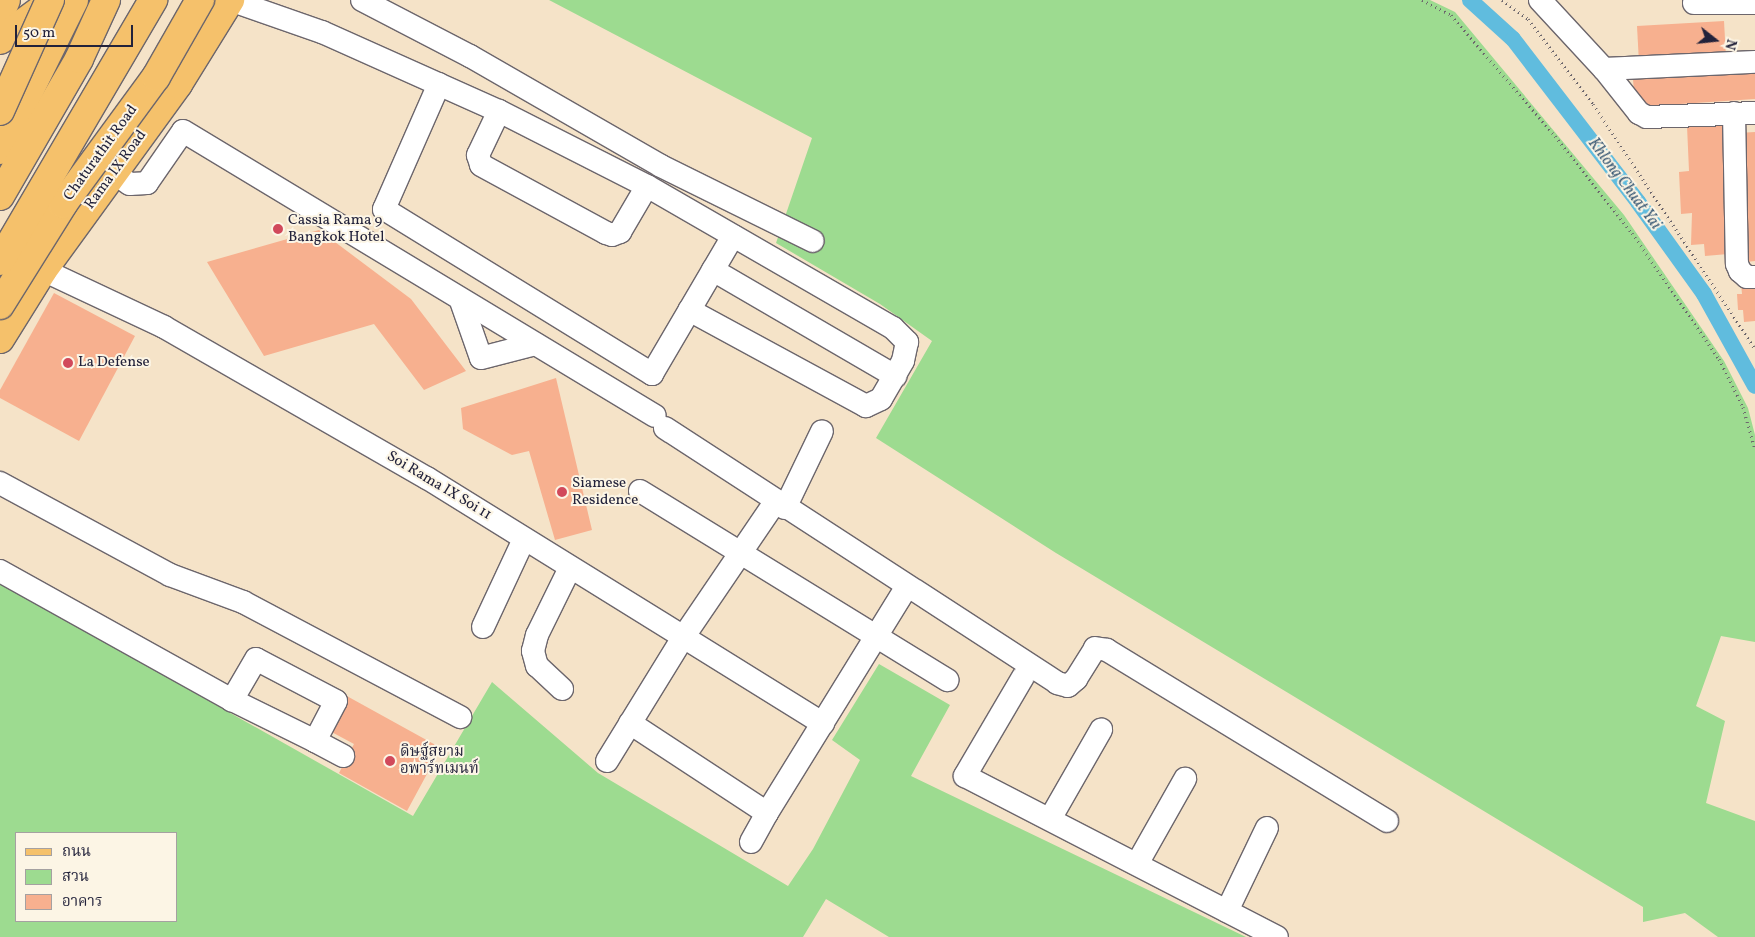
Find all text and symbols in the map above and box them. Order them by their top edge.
scale bar [18,15,135,47]
north arrow [1690,15,1740,65]
text: 50 m [23,23,55,44]
text: N [1719,37,1740,52]
street label: Chaturathit Road [60,102,142,204]
street label: Rama IX Road [81,127,151,213]
water label: Khlong Chuat Yai [1583,135,1665,233]
place label: Cassia Rama 9 Bangkok Hotel [288,211,384,246]
marker: Cassia Rama 9 Bangkok Hotel [272,223,284,235]
place label: La Defense [78,354,150,372]
marker: La Defense [62,357,74,369]
street label: Soi Rama IX Soi 11 [383,448,495,524]
place label: Siamese Residence [572,474,638,509]
marker: Siamese Residence [556,486,568,498]
place label: ดิษฐ์สยาม อพาร์ทเมนท์ [400,743,479,778]
marker: ดิษฐ์สยาม อพาร์ทเมนท์ [384,755,396,767]
legend [15,832,178,922]
text: ถนน [62,842,91,863]
text: สวน [62,867,89,888]
text: อาคาร [62,892,102,913]

